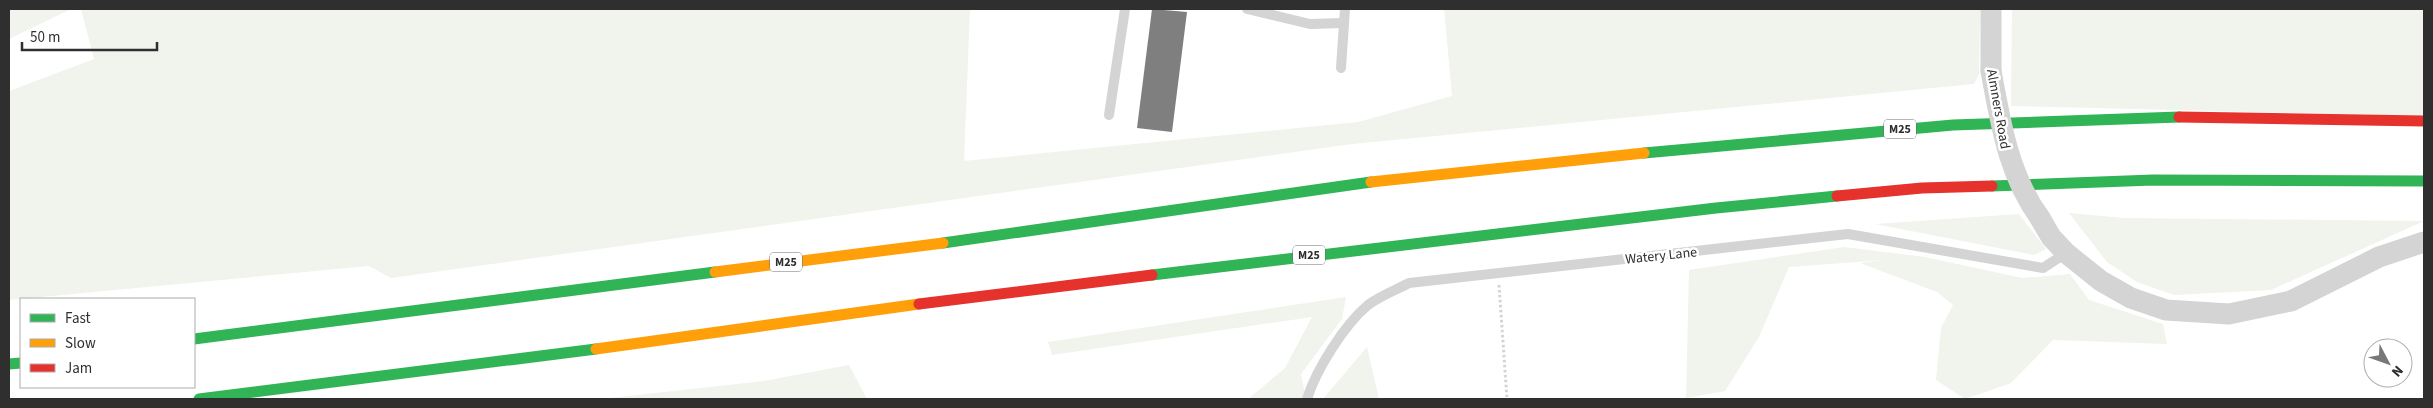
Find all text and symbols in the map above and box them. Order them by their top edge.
scale bar [22,20,158,52]
text: 50 m [30,27,60,48]
street label: Almners Road [1981,68,2015,151]
road number: M25 [1884,120,1916,138]
street label: Watery Lane [1624,242,1698,270]
road number: M25 [1293,246,1325,264]
road number: M25 [770,252,802,272]
legend [20,298,195,388]
text: Fast [65,308,91,329]
text: Slow [65,333,96,354]
north arrow [2363,338,2413,388]
text: Jam [65,358,92,379]
text: N [2386,361,2408,381]

